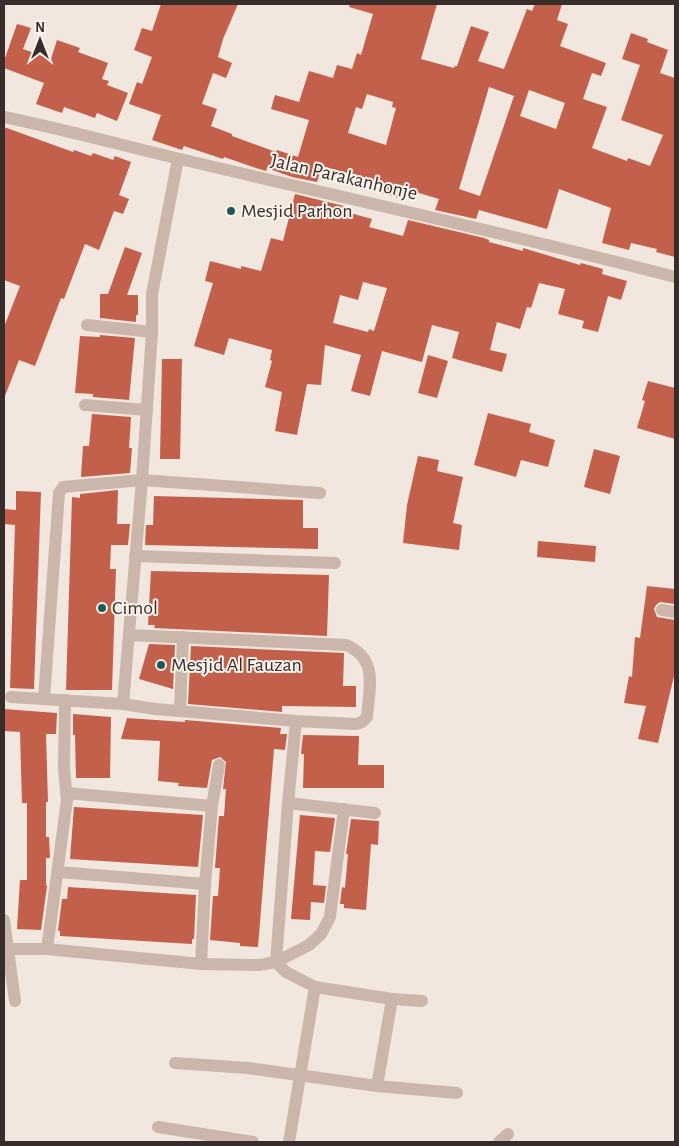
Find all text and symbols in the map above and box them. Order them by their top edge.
north arrow [15,15,65,65]
text: N [35,21,45,35]
street label: Jalan Parakanhonje [269,150,419,204]
place label: Mesjid Parhon [241,201,353,221]
marker: Mesjid Parhon [225,205,237,217]
place label: Cimol [112,598,158,618]
marker: Cimol [96,602,108,614]
place label: Mesjid Al Fauzan [171,655,302,675]
marker: Mesjid Al Fauzan [155,659,167,671]

